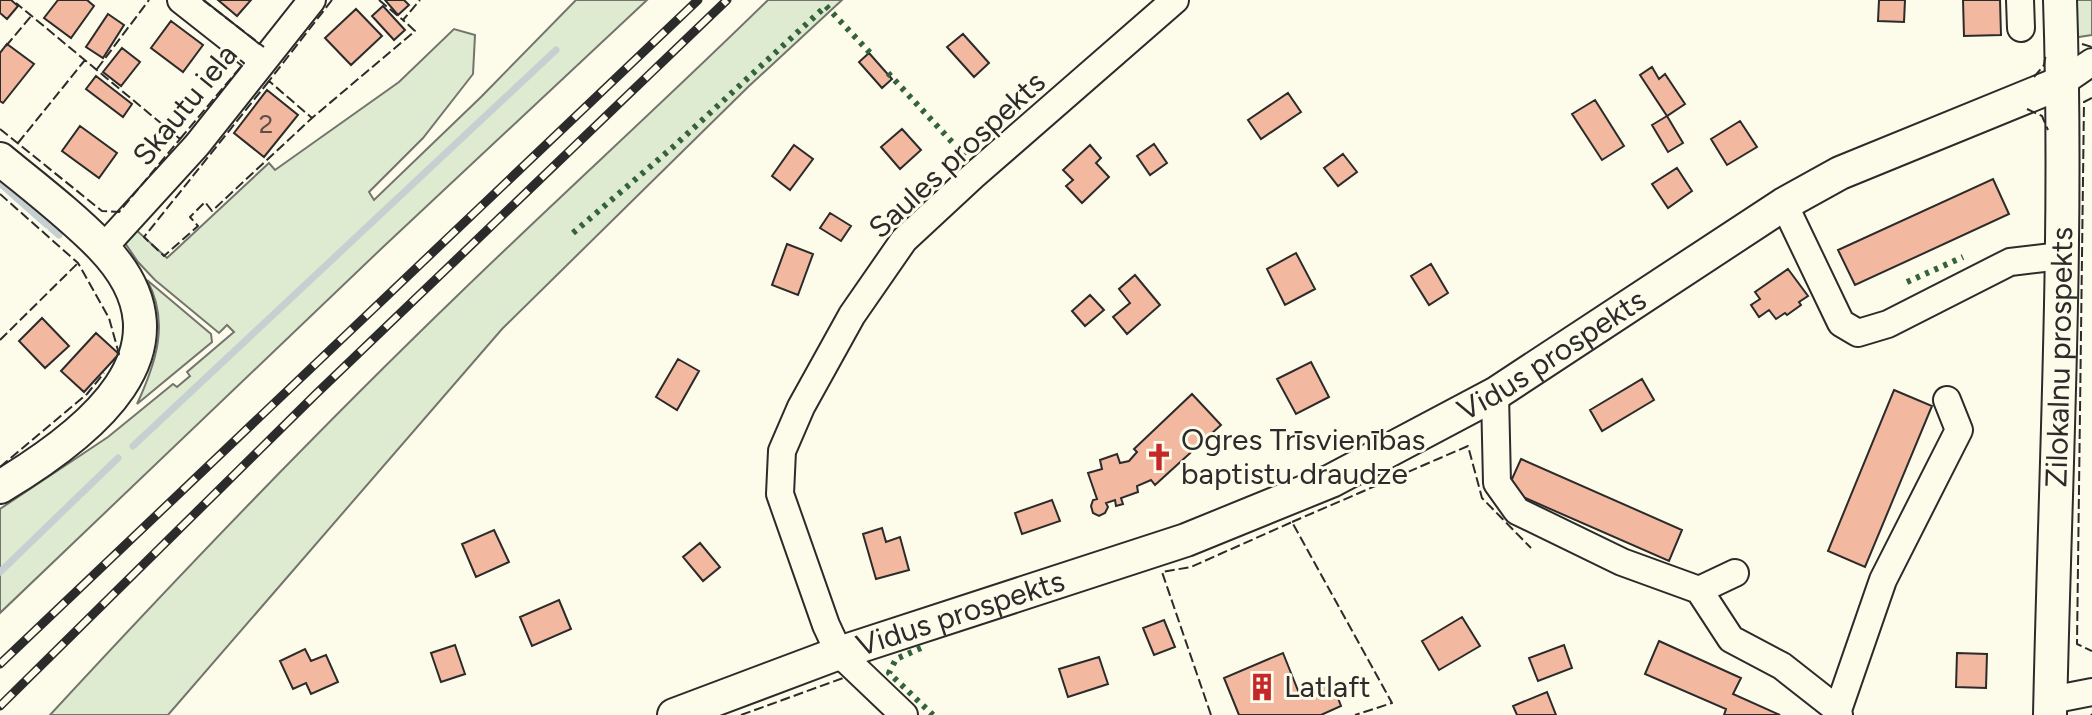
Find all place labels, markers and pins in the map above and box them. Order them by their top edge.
place label: Ogres Trīsvienības baptistu draudze [1181,421,1426,492]
church icon: Ogres Trīsvienības baptistu draudze [1144,442,1174,472]
place label: Latlaft [1284,668,1371,705]
building icon: Latlaft [1247,672,1277,702]

